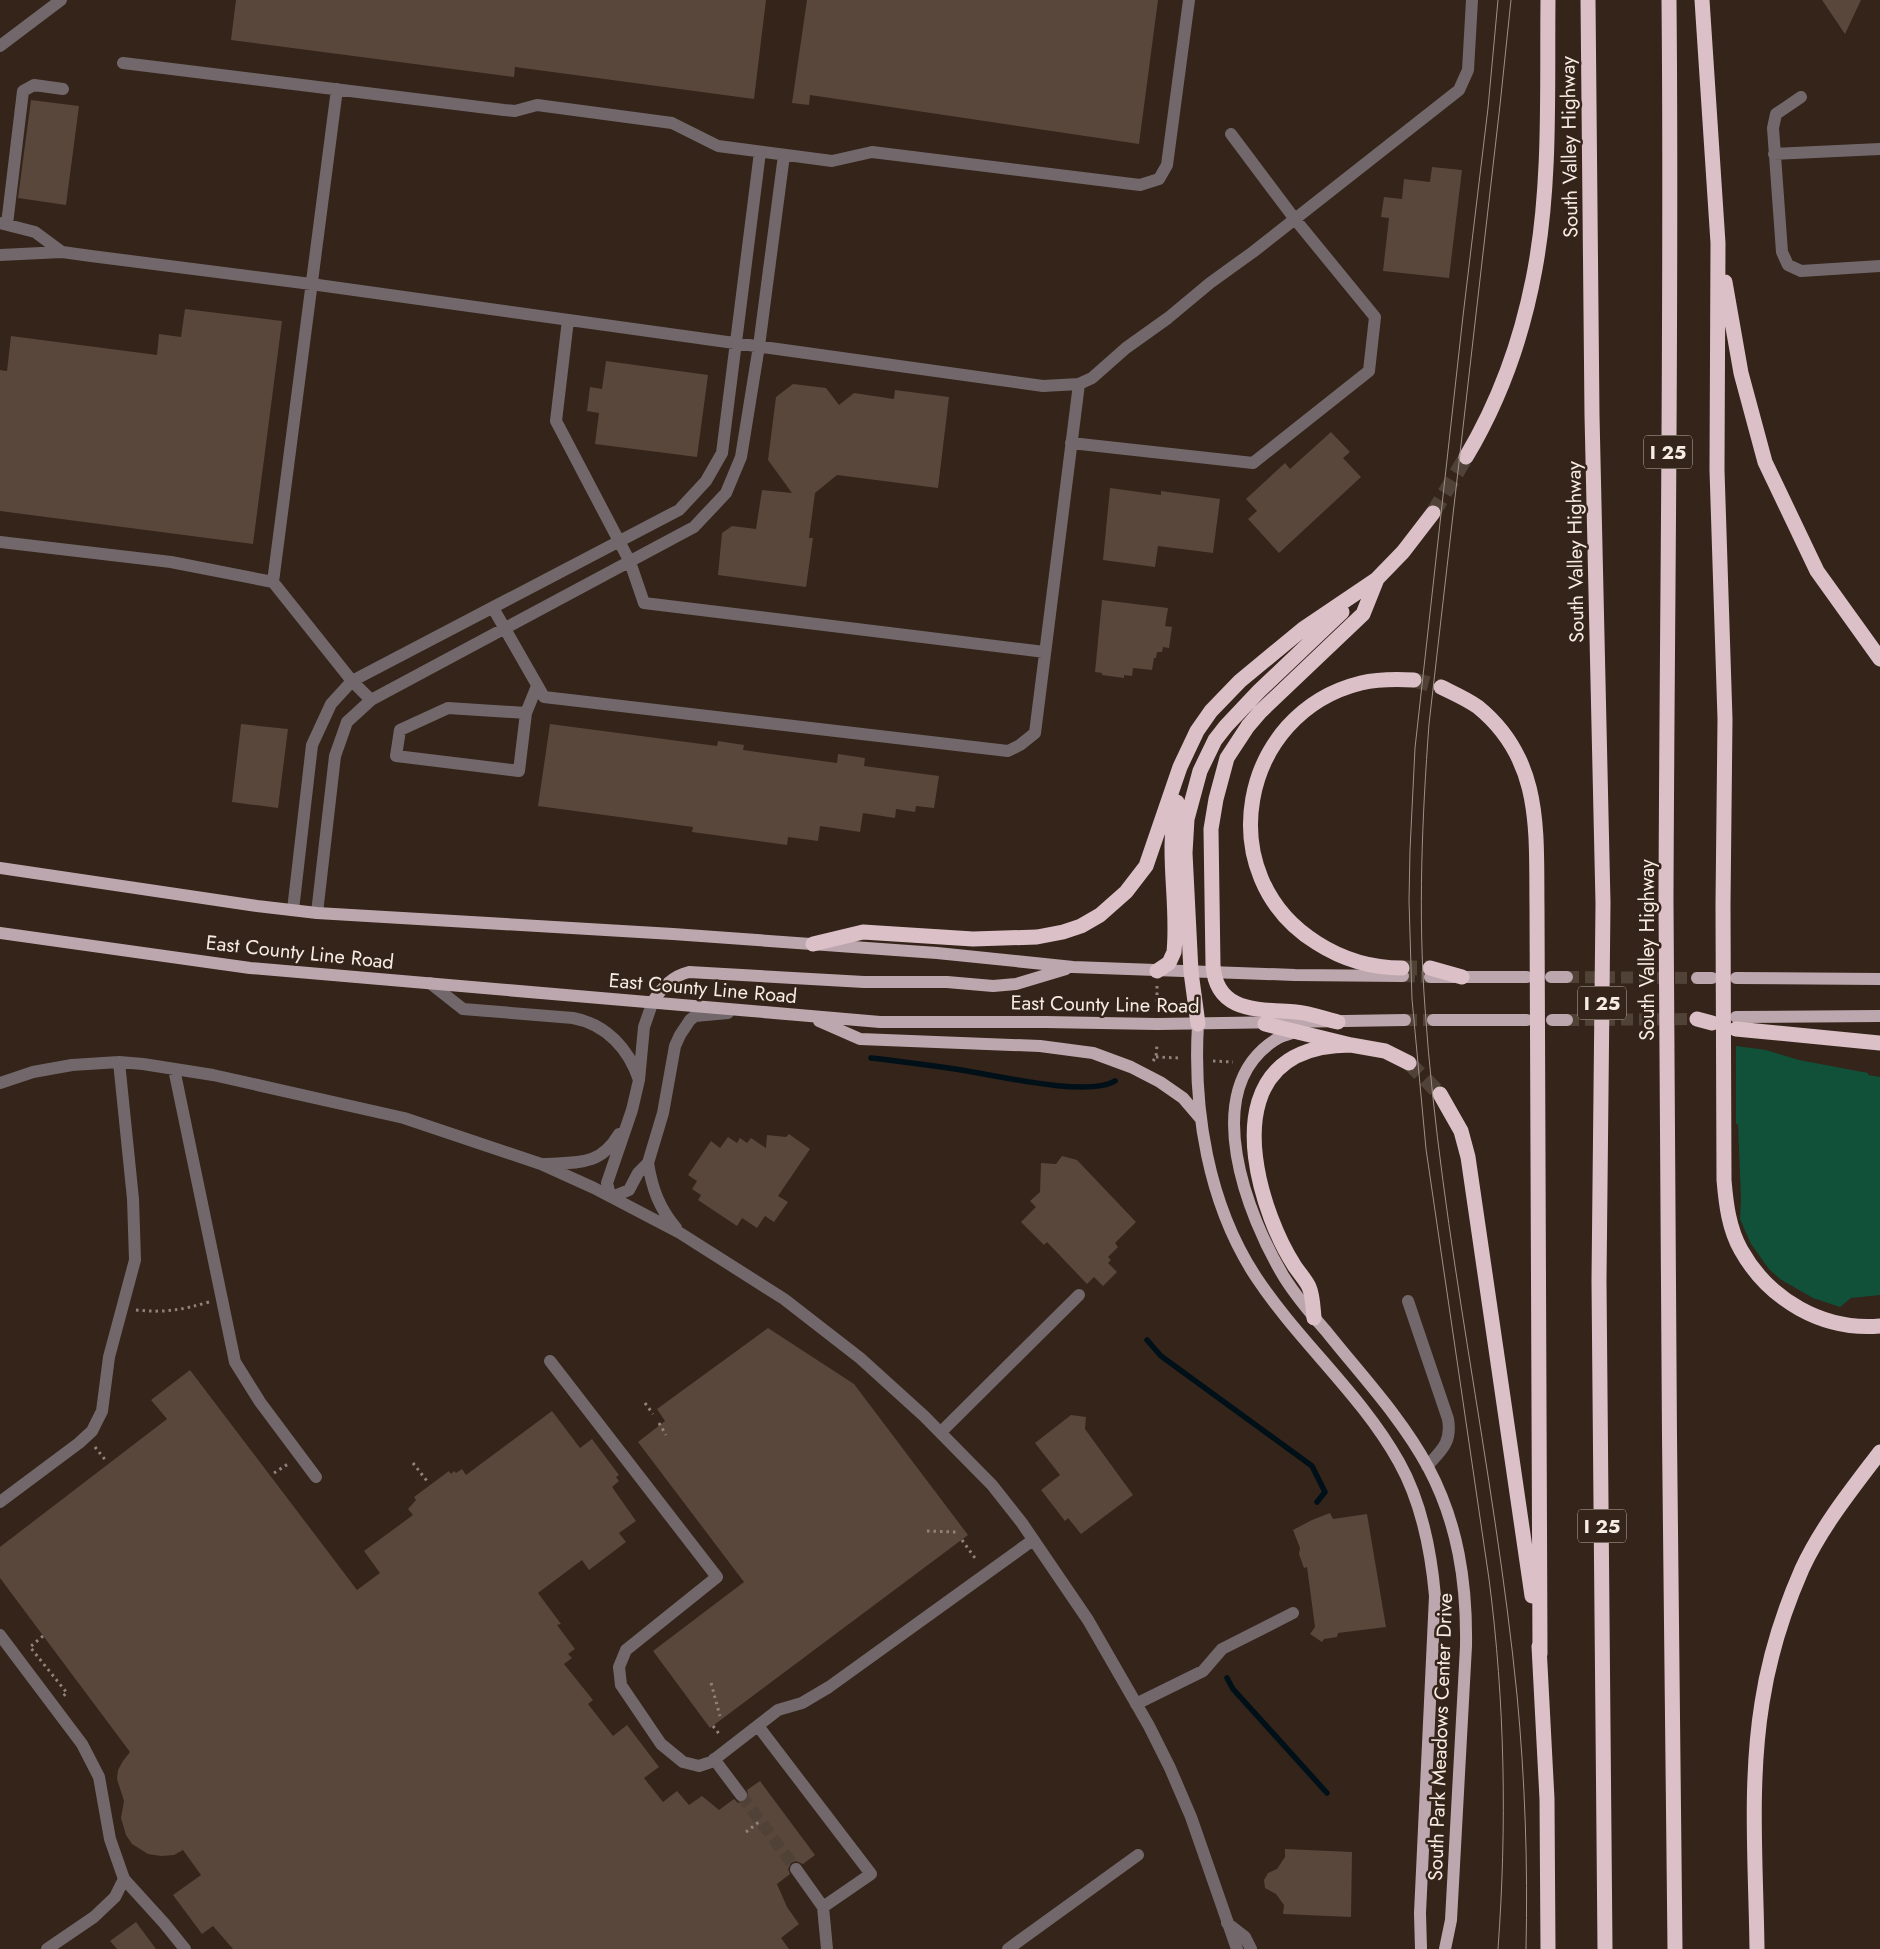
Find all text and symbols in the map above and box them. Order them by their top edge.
street label: South Valley Highway [1553,56,1586,238]
road number: I 25 [1644,436,1692,468]
street label: South Valley Highway [1559,461,1592,643]
street label: South Valley Highway [1633,859,1662,1041]
street label: East County Line Road [205,928,395,977]
street label: East County Line Road [608,966,798,1011]
road number: I 25 [1578,986,1626,1020]
street label: East County Line Road [1010,988,1200,1021]
road number: I 25 [1578,1510,1626,1542]
street label: South Park Meadows Center Drive [1421,1593,1460,1881]

